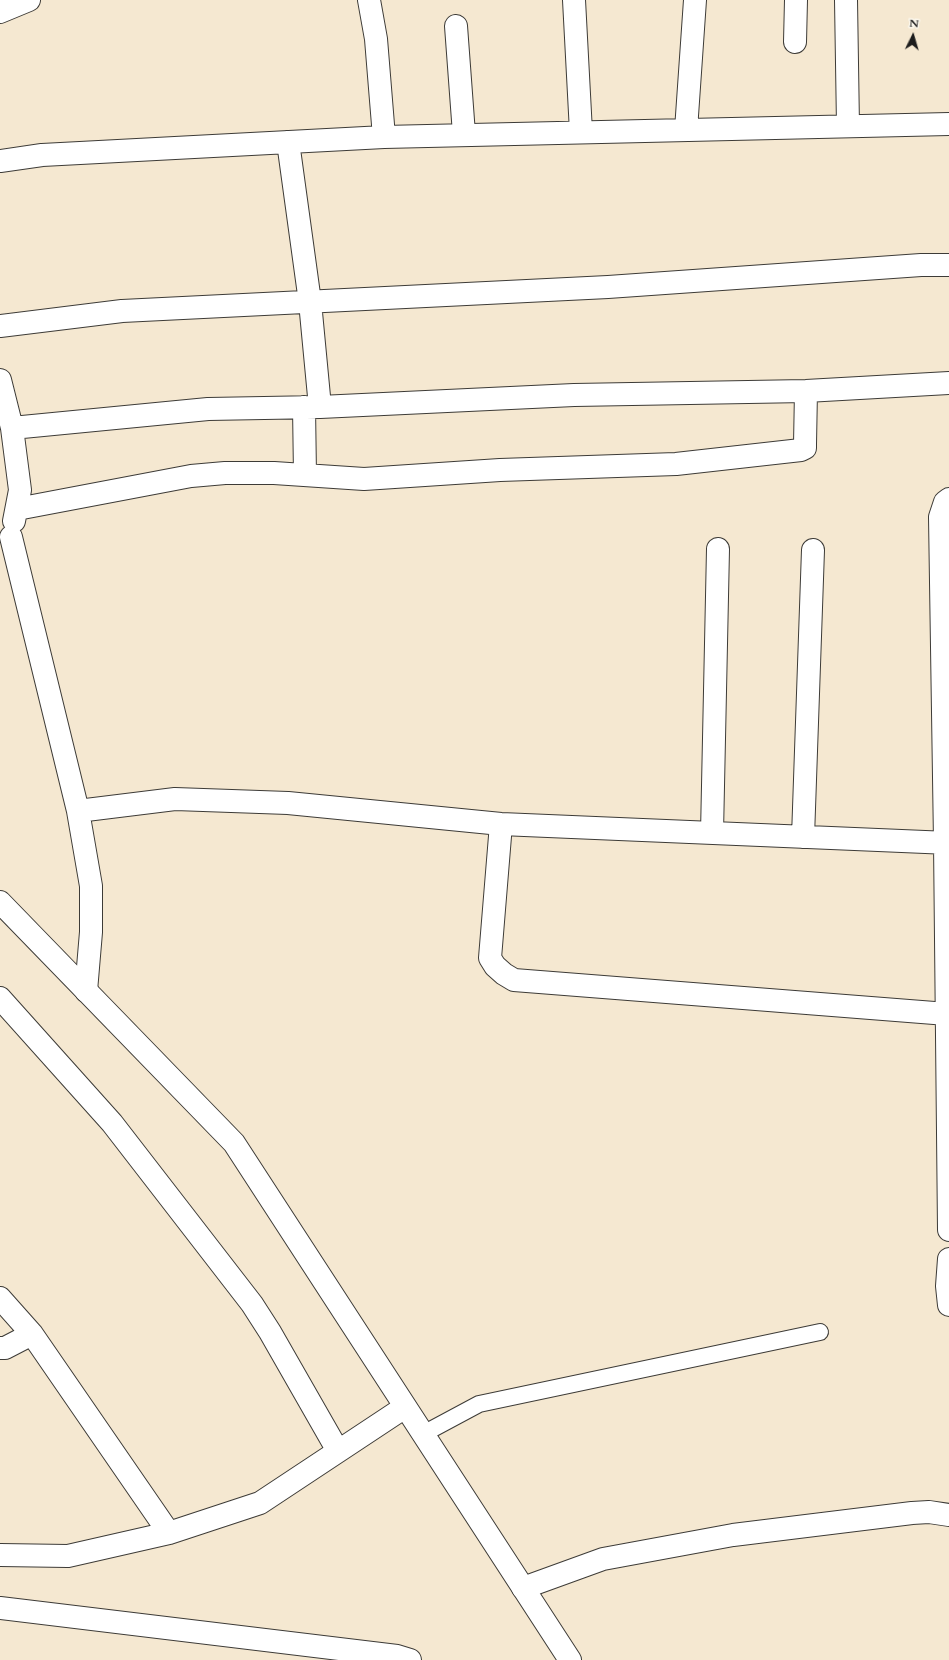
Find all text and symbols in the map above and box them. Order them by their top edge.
north arrow [893,16,933,56]
text: N [909,16,919,31]

